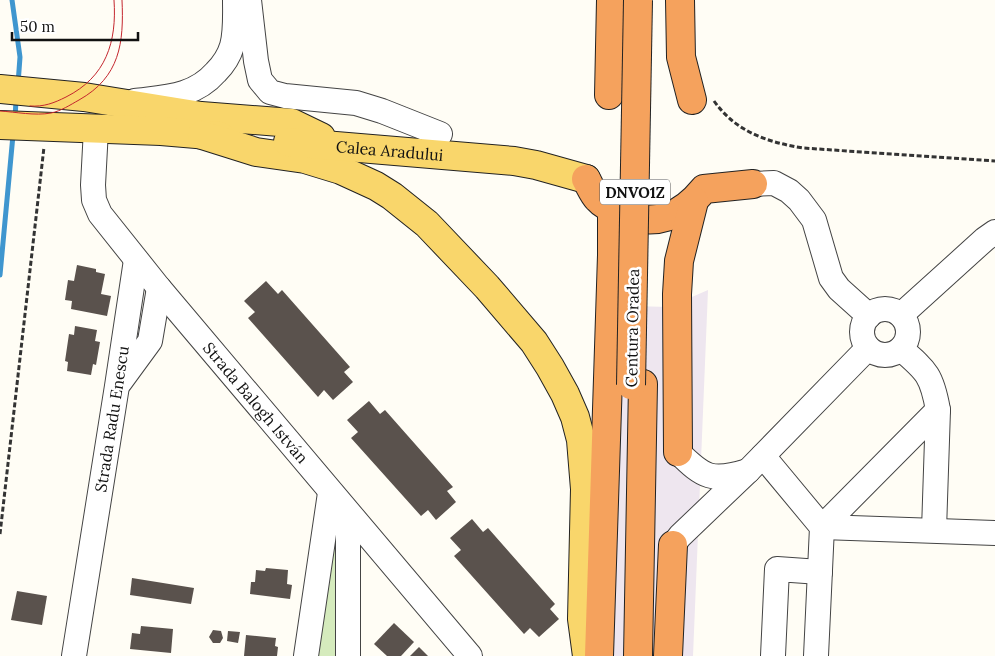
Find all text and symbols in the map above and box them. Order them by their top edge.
scale bar [12,10,139,42]
text: 50 m [20,17,55,36]
street label: Calea Aradului [335,136,444,165]
road number: DNVO1Z [600,180,670,204]
street label: Centura Oradea [621,268,643,388]
street label: Strada Balogh István [199,338,313,467]
street label: Strada Radu Enescu [90,344,133,494]

